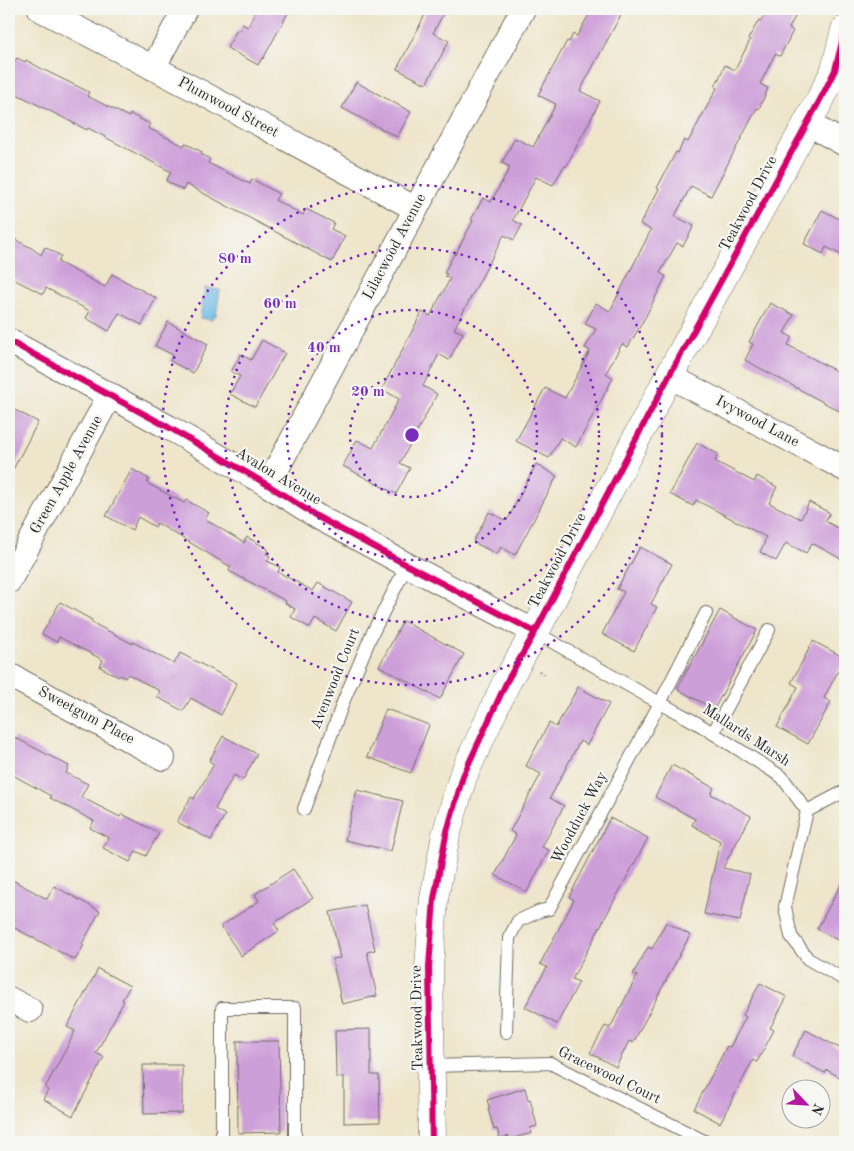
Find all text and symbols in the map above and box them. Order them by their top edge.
street label: Plumwood Street [175,75,281,141]
street label: Teakwood Drive [718,154,780,254]
street label: Lilacwood Avenue [361,191,429,302]
text: 80 m [218,252,252,267]
text: 60 m [263,297,297,312]
text: 40 m [307,341,341,356]
text: 20 m [351,385,385,400]
street label: Ivywood Lane [713,394,801,450]
street label: Green Apple Avenue [28,413,106,537]
centre of rings [403,426,421,444]
street label: Avalon Avenue [233,446,323,508]
street label: Teakwood Drive [527,511,589,611]
street label: Avenwood Court [309,626,363,732]
street label: Sweetgum Place [35,684,137,748]
street label: Mallards Marsh [700,702,792,770]
street label: Woodduck Way [550,770,610,866]
street label: Teakwood Drive [410,965,426,1071]
street label: Gracewood Court [555,1045,663,1107]
north arrow [782,1078,832,1128]
text: N [808,1101,825,1117]

